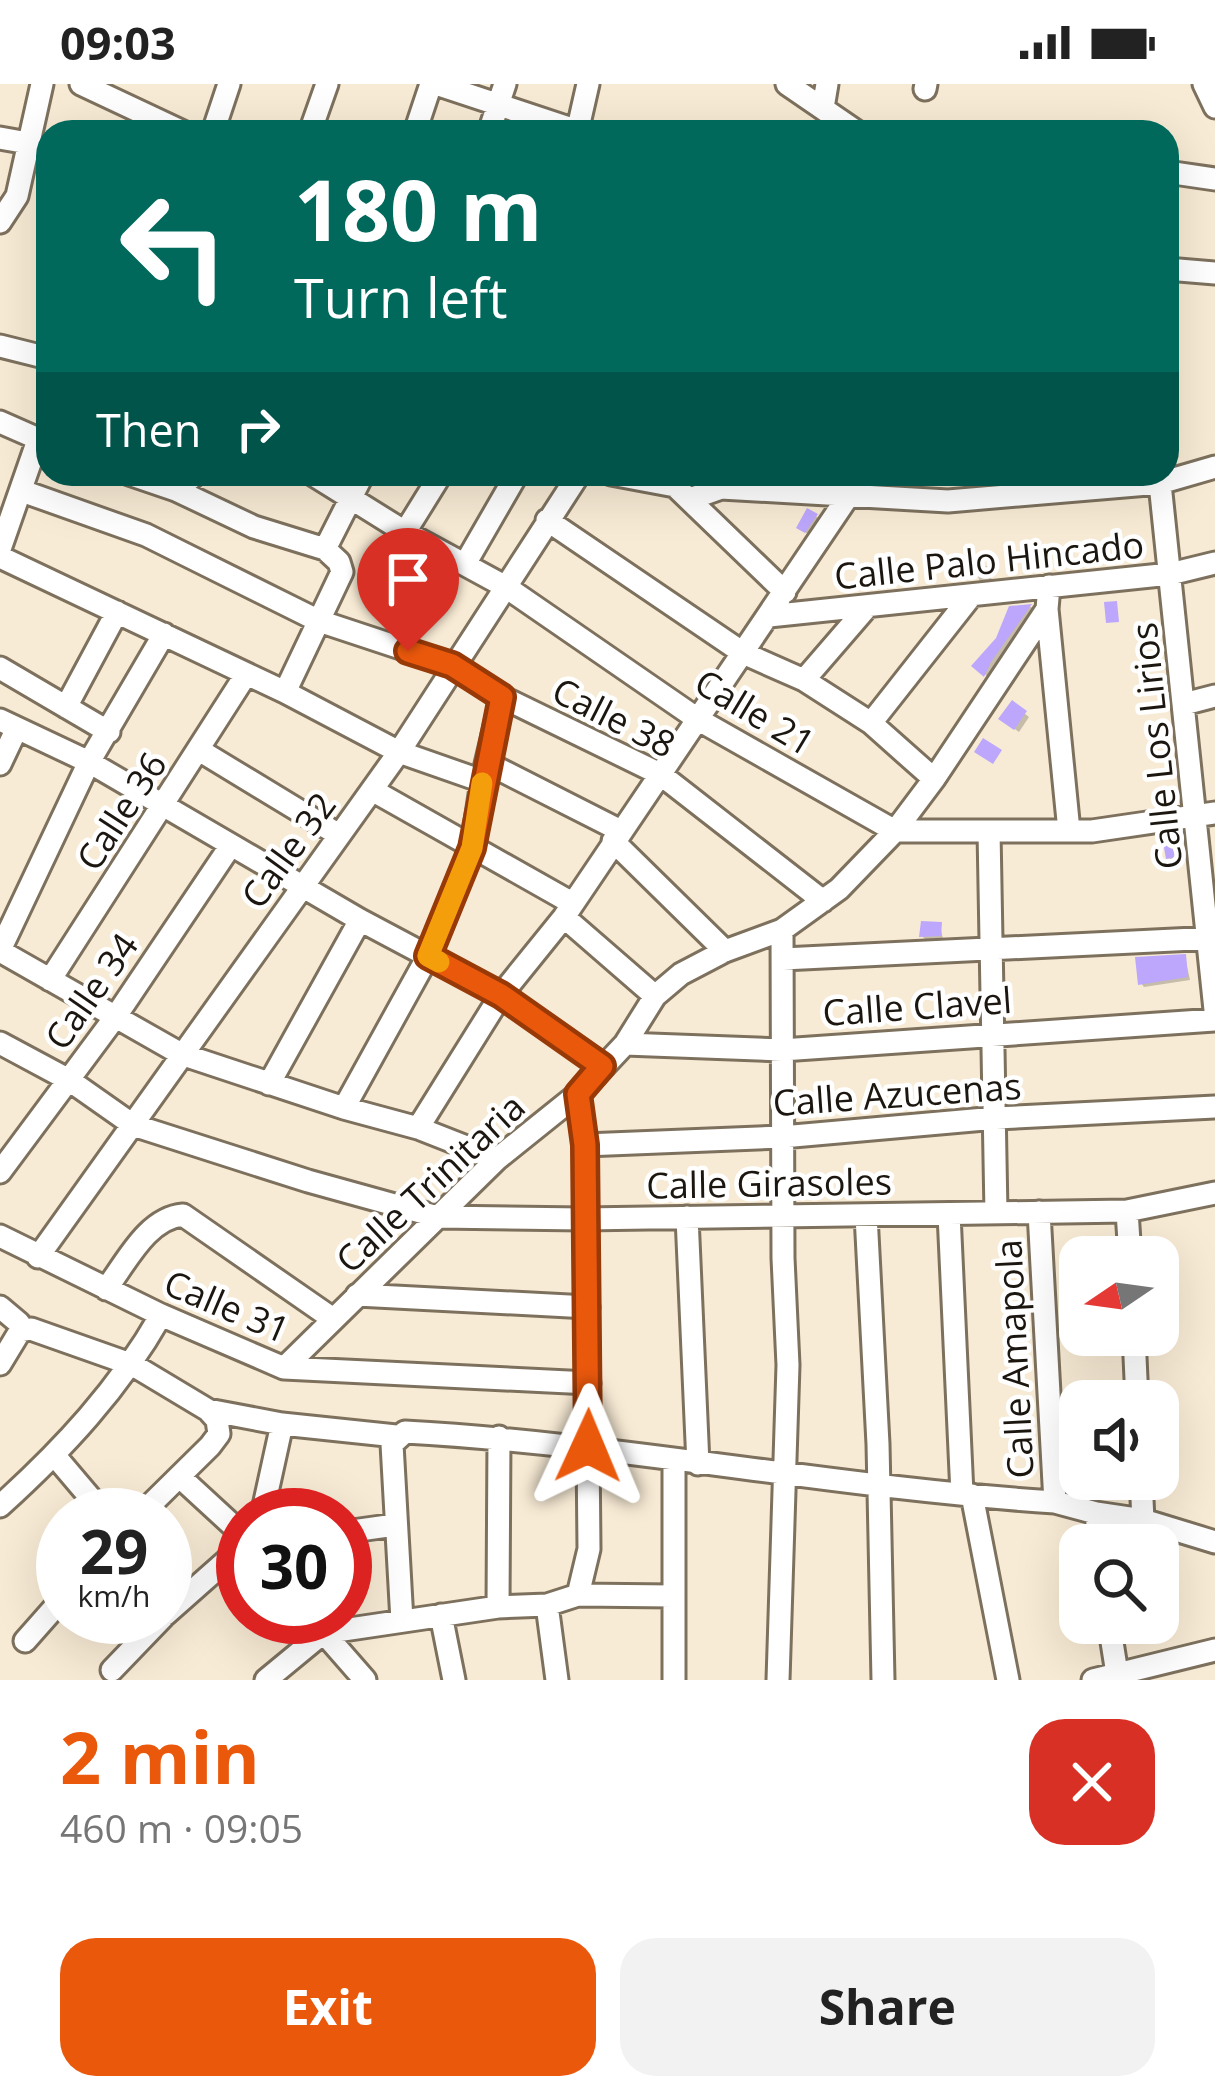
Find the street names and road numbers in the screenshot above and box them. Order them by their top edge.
street label: Calle Palo Hincado [832,519,1146,601]
street label: Calle Los Lirios [1119,620,1193,872]
street label: Calle 21 [686,657,824,767]
street label: Calle 38 [544,665,684,769]
street label: Calle 36 [65,742,177,880]
street label: Calle 32 [230,782,346,918]
street label: Calle 34 [33,923,149,1059]
street label: Calle Clavel [821,975,1013,1037]
street label: Calle Azucenas [771,1061,1023,1127]
street label: Calle Trinitaria [325,1083,535,1283]
street label: Calle Girasoles [646,1156,892,1210]
street label: Calle Amapola [983,1238,1045,1480]
street label: Calle 31 [157,1258,297,1354]

